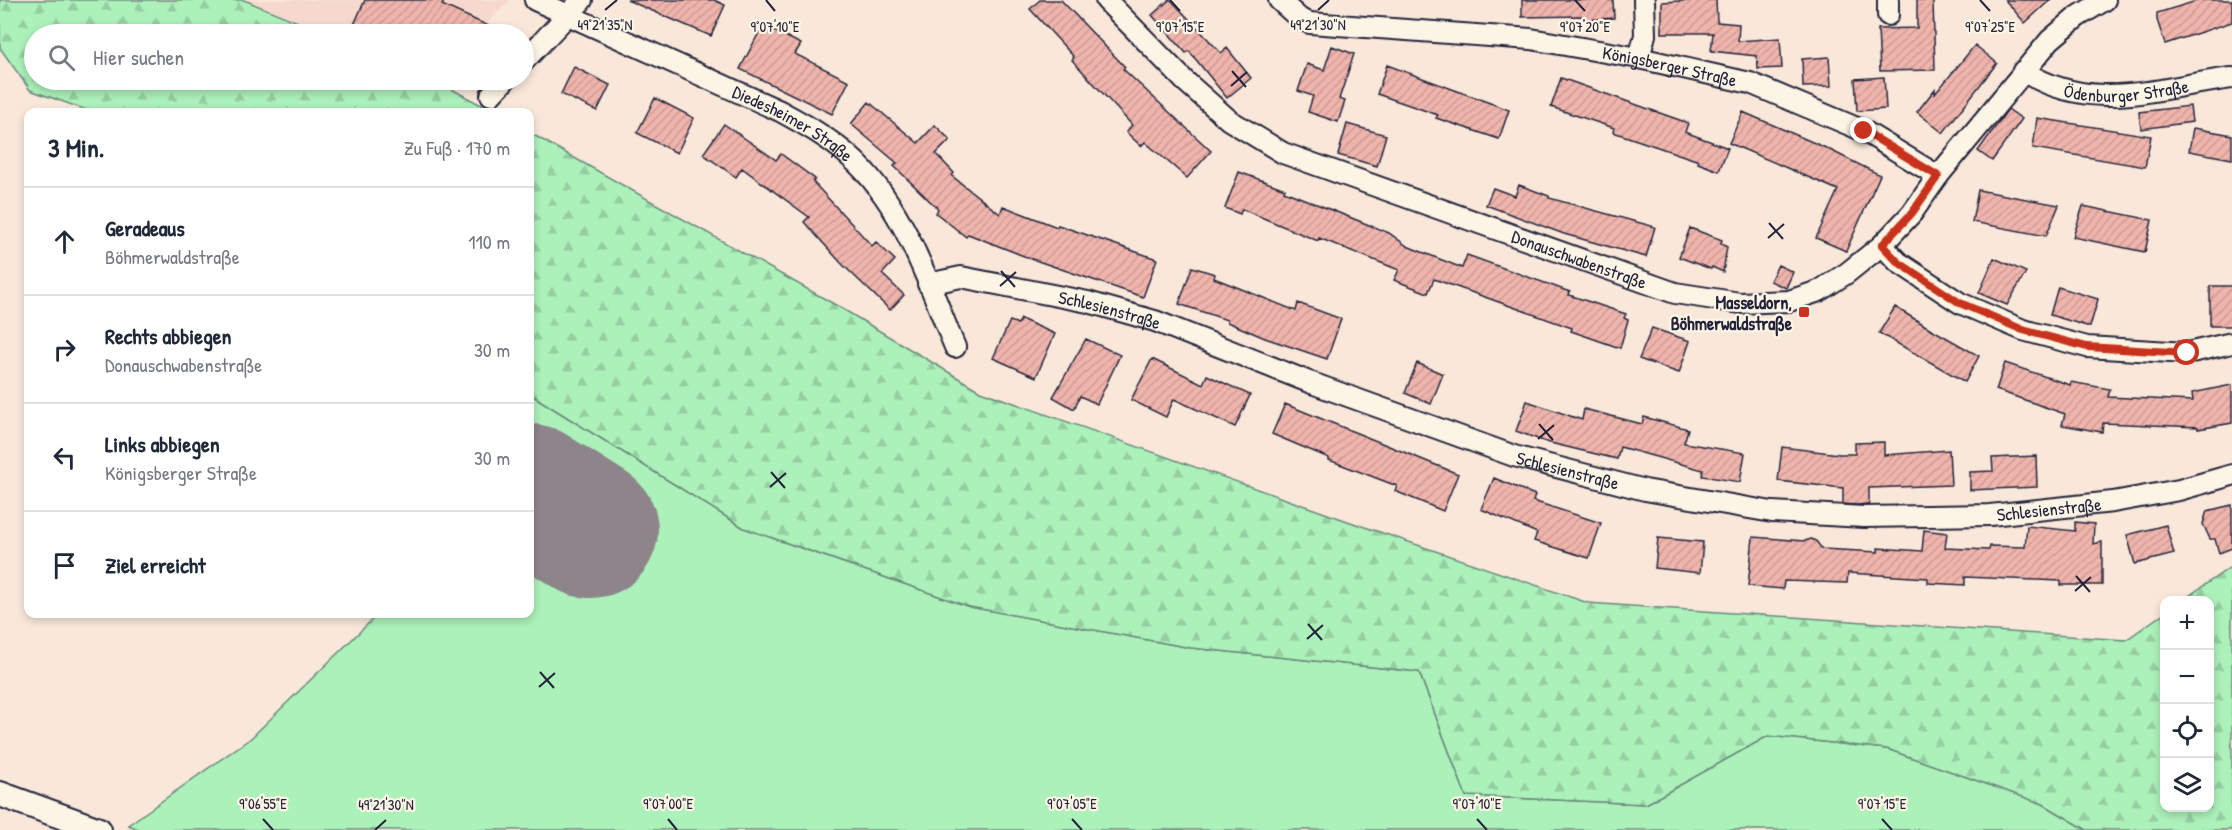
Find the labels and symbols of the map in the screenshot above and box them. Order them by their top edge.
text: 49°21'35"N [577,14,633,35]
text: 49°21'30"N [1290,14,1346,35]
text: 9°07'10"E [751,16,800,37]
text: 9°07'15"E [1156,16,1205,37]
text: 9°07'20"E [1560,16,1611,37]
text: 9°07'25"E [1965,16,2015,37]
street label: Königsberger Straße [1601,39,1739,92]
street label: Ödenburger Straße [2061,73,2191,108]
street label: Diedesheimer Straße [729,79,859,167]
route end [1850,117,1876,143]
street label: Donauschwabenstraße [1509,223,1650,294]
street label: Schlesienstraße [1057,284,1165,335]
place label: Masseldorn, Böhmerwaldstraße [1671,290,1793,337]
marker: Masseldorn, Böhmerwaldstraße [1797,305,1811,319]
route start [2173,339,2199,365]
street label: Schlesienstraße [1514,445,1622,495]
street label: Schlesienstraße [1995,491,2102,527]
text: 9°06'55"E [239,793,287,814]
text: 9°07'00"E [643,793,693,814]
text: 9°07'05"E [1047,793,1097,814]
text: 9°07'10"E [1453,793,1502,814]
text: 9°07'15"E [1858,793,1907,814]
text: 49°21'30"N [358,794,414,815]

